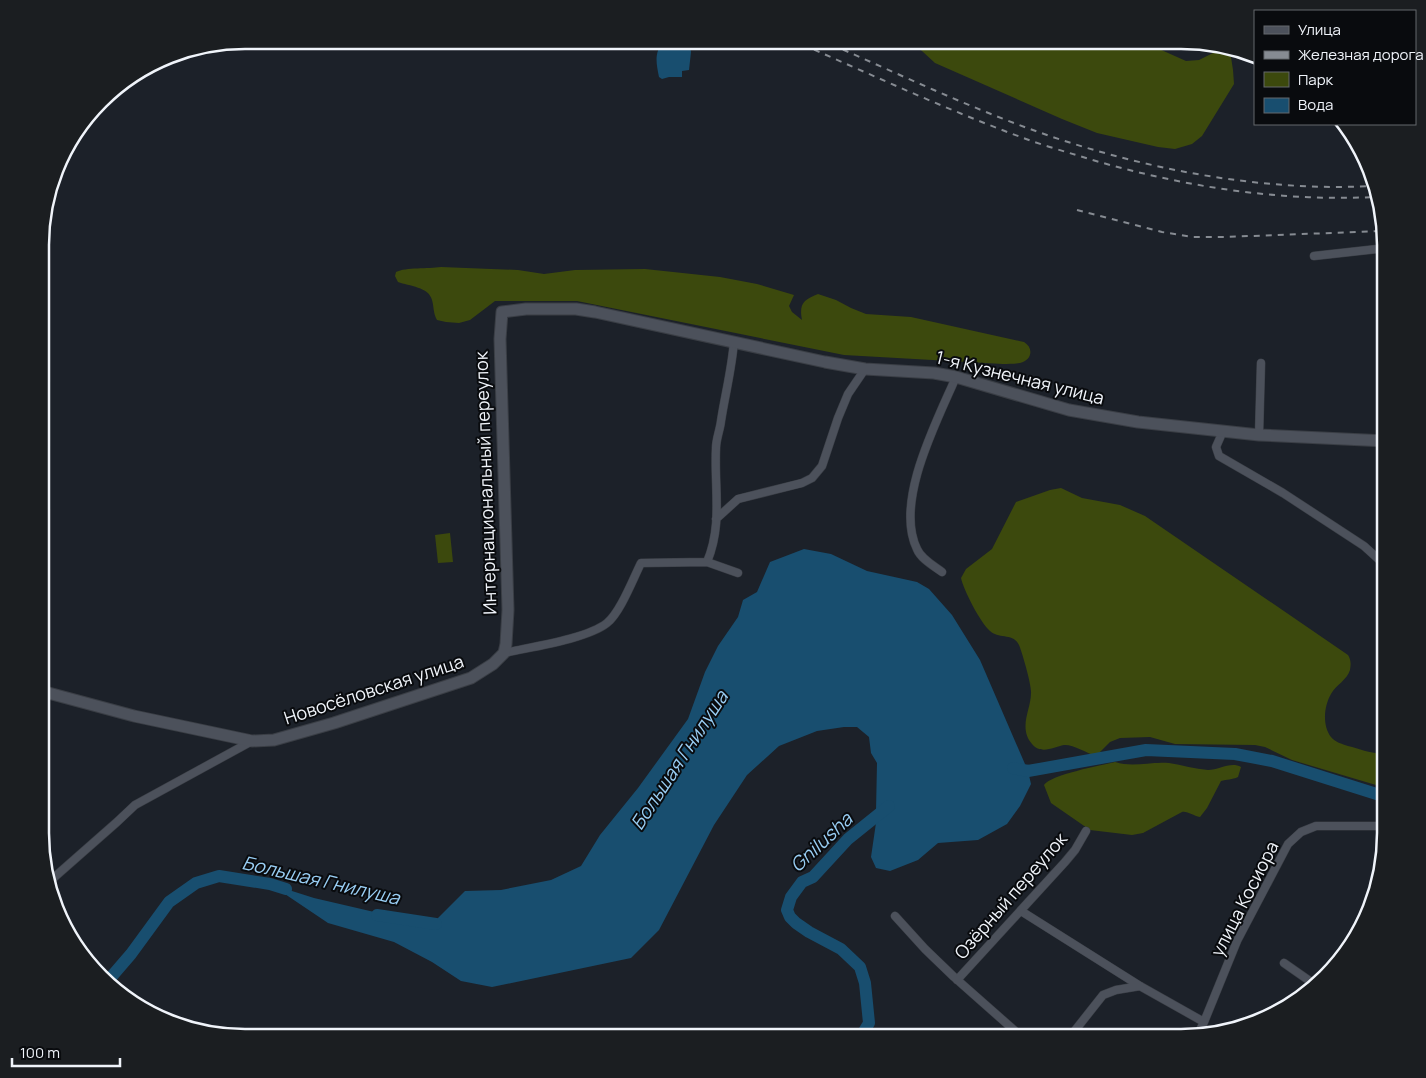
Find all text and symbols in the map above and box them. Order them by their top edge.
legend [1254,10,1416,125]
text: Улица [1298,19,1341,40]
text: Железная дорога [1298,44,1423,65]
text: Парк [1298,69,1334,90]
text: Вода [1298,94,1333,115]
street label: 1-я Кузнечная улица [934,345,1107,410]
street label: Интернациональный переулок [468,350,502,615]
street label: Новосёловская улица [281,649,467,729]
water label: Большая Гнилуша [624,684,734,835]
water label: Gnilusha [784,805,859,878]
street label: Озёрный переулок [949,826,1073,964]
street label: улица Косиора [1205,837,1284,960]
water label: Большая Гнилуша [240,849,404,911]
scale bar [12,1036,120,1068]
text: 100 m [20,1042,60,1063]

